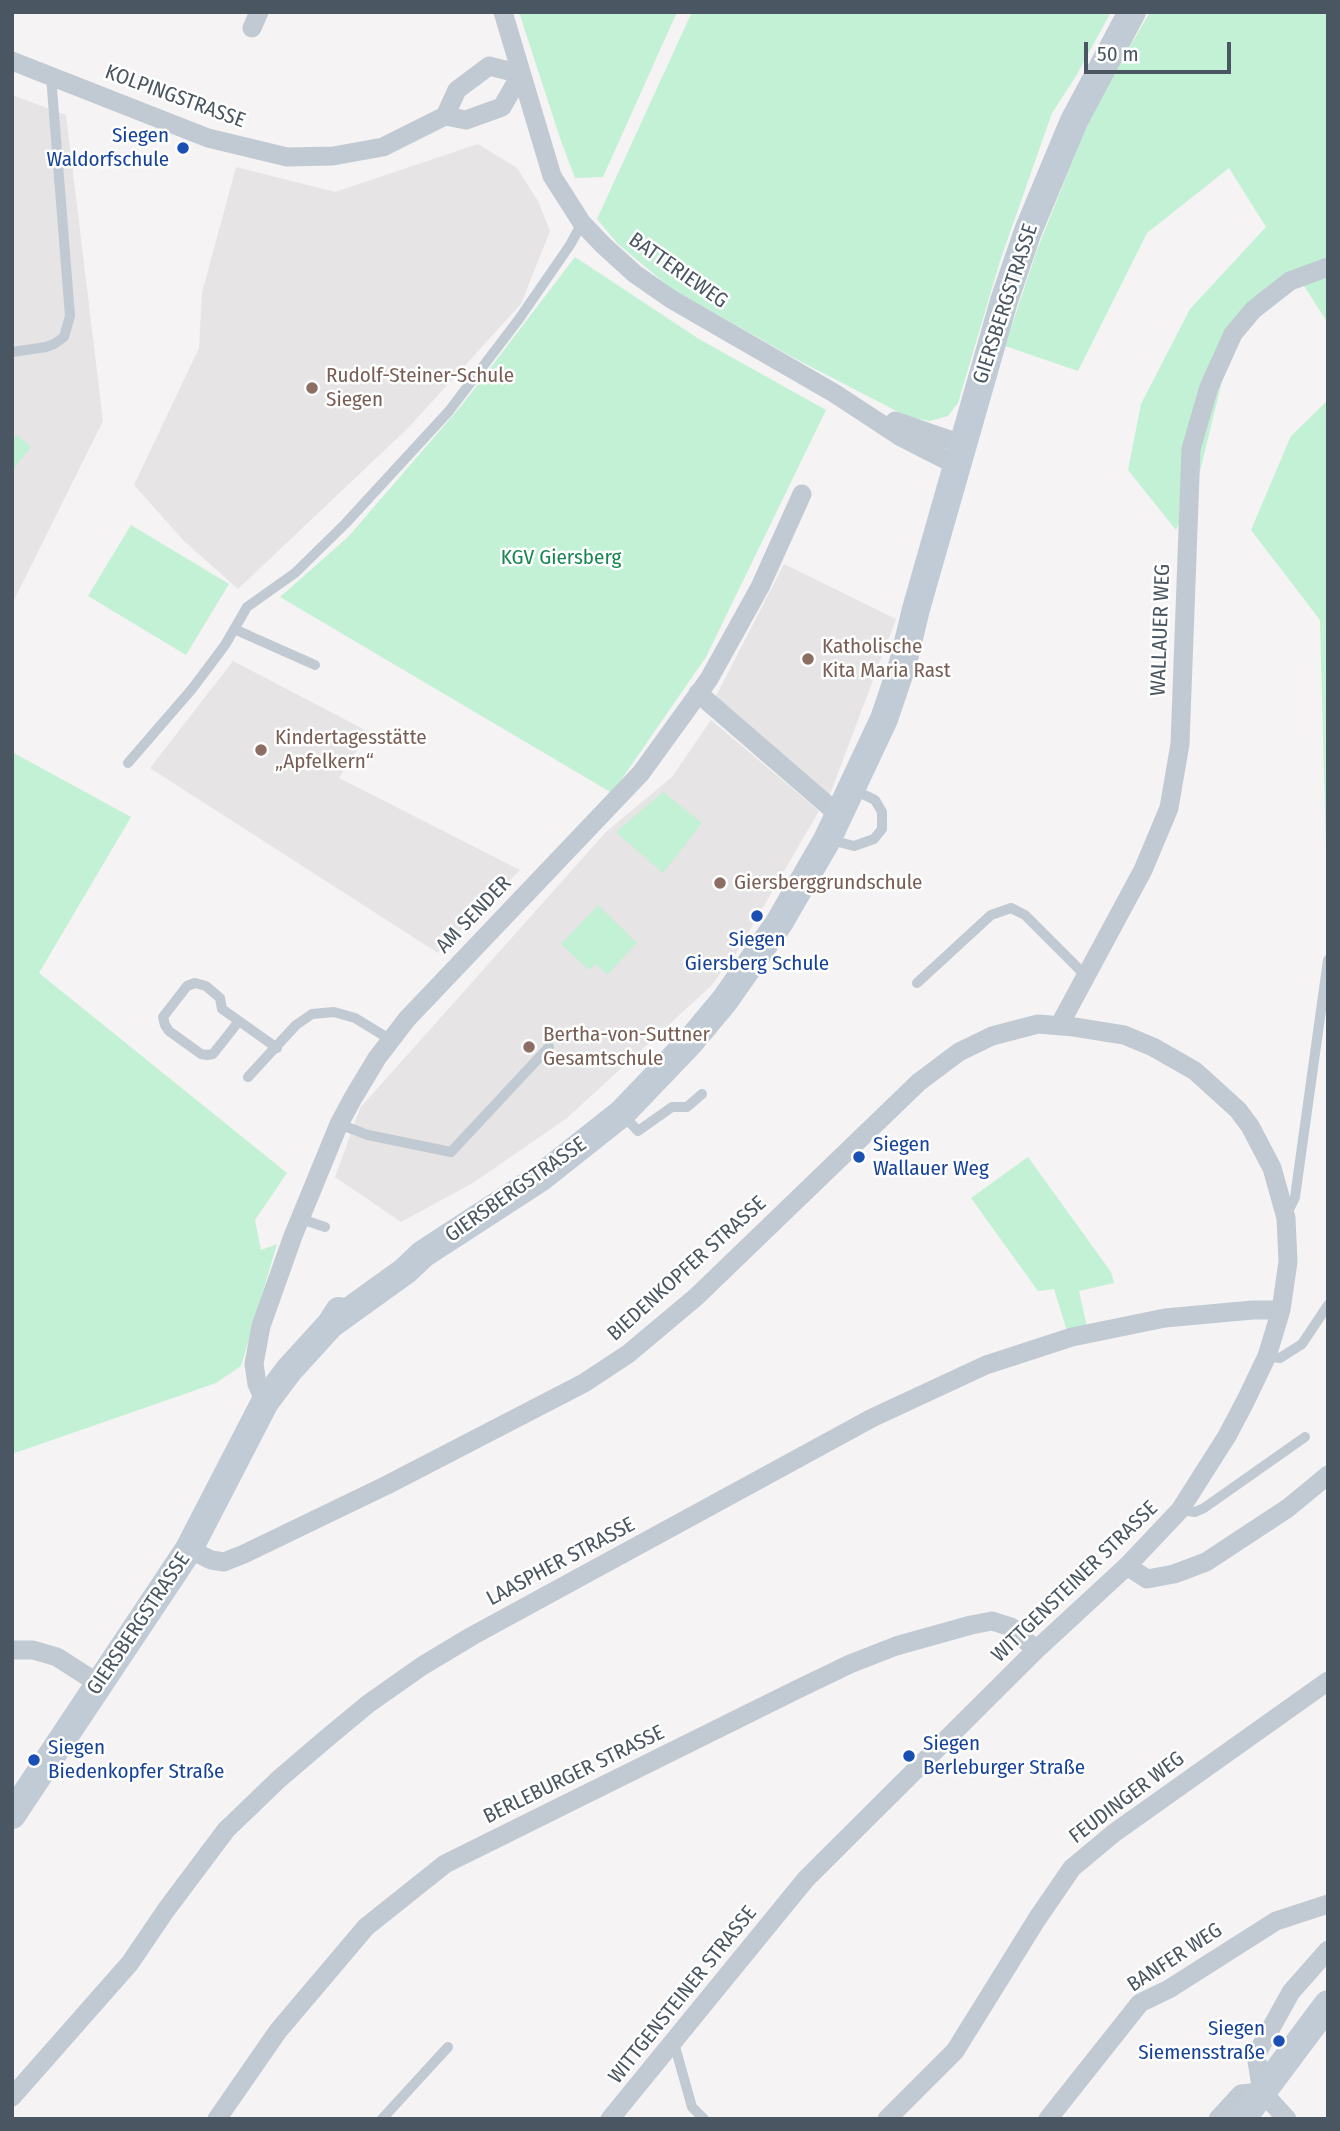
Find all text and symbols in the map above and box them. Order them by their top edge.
scale bar [1088,28,1235,72]
text: 50 m [1097,41,1139,67]
street label: KOLPINGSTRASSE [102,60,248,134]
place label: Siegen Waldorfschule [47,123,169,173]
marker: Siegen Waldorfschule [175,140,191,156]
street label: GIERSBERGSTRASSE [968,221,1044,387]
street label: BATTERIEWEG [624,228,732,314]
place label: Rudolf-Steiner-Schule Siegen [326,363,514,413]
marker: Rudolf-Steiner-Schule Siegen [304,380,320,396]
park label: KGV Giersberg [501,545,621,571]
street label: WALLAUER WEG [1146,564,1176,696]
place label: Katholische Kita Maria Rast [822,634,951,684]
marker: Katholische Kita Maria Rast [800,651,816,667]
place label: Kindertagesstätte „Apfelkern“ [275,725,427,775]
marker: Kindertagesstätte „Apfelkern“ [253,742,269,758]
place label: Giersberggrundschule [734,870,922,896]
street label: AM SENDER [431,871,517,959]
marker: Giersberggrundschule [712,875,728,891]
marker: Siegen Giersberg Schule [749,908,765,924]
place label: Siegen Giersberg Schule [685,927,829,977]
place label: Bertha-von-Suttner Gesamtschule [543,1022,710,1072]
marker: Bertha-von-Suttner Gesamtschule [521,1039,537,1055]
street label: GIERSBERGSTRASSE [441,1132,591,1248]
place label: Siegen Wallauer Weg [873,1132,989,1182]
marker: Siegen Wallauer Weg [851,1149,867,1165]
street label: BIEDENKOPFER STRASSE [603,1191,771,1347]
street label: WITTGENSTEINER STRASSE [987,1496,1163,1668]
street label: LAASPHER STRASSE [483,1512,639,1612]
street label: GIERSBERGSTRASSE [82,1548,196,1700]
street label: BERLEBURGER STRASSE [480,1720,668,1830]
place label: Siegen Berleburger Straße [923,1731,1085,1781]
place label: Siegen Biedenkopfer Straße [48,1735,224,1785]
street label: FEUDINGER WEG [1065,1747,1189,1849]
marker: Siegen Berleburger Straße [901,1748,917,1764]
marker: Siegen Biedenkopfer Straße [26,1752,42,1768]
street label: WITTGENSTEINER STRASSE [604,1901,762,2089]
street label: BANFER WEG [1123,1918,1227,1998]
place label: Siegen Siemensstraße [1138,2016,1265,2066]
marker: Siegen Siemensstraße [1271,2033,1287,2049]

